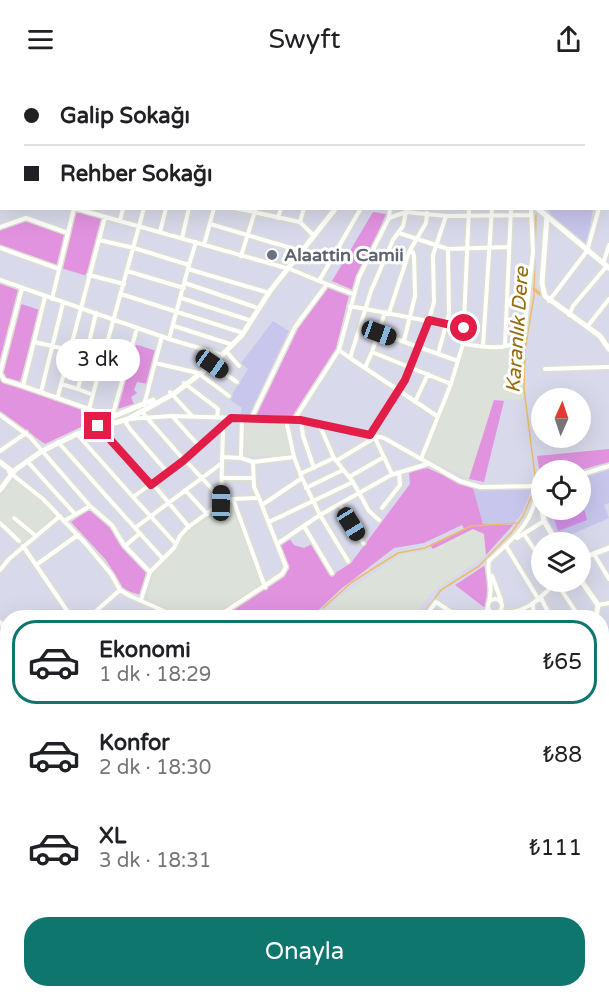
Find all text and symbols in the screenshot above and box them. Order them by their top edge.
icon: menu [24,23,57,56]
text: Swyft [268,23,341,56]
icon: share [552,23,585,56]
text: Galip Sokağı [60,103,190,129]
text: Rehber Sokağı [60,161,212,187]
place label: Alaattin Camii [284,244,404,266]
marker: Alaattin Camii [265,248,279,262]
water label: Karanlık Dere [502,265,534,394]
route start [450,314,477,341]
car [359,318,399,348]
callout: 3 dk [56,339,140,381]
car [192,346,232,382]
text: 3 dk [77,348,119,372]
north arrow [531,388,591,448]
map controls [531,388,591,592]
route end [84,412,111,439]
button: locate [531,460,591,520]
car [212,485,230,521]
car [334,504,368,544]
button: layers [531,532,591,592]
icon: car [27,635,81,689]
text: Ekonomi [99,637,191,663]
text: ₺65 [543,649,582,675]
text: 1 dk · 18:29 [99,663,211,687]
icon: car [27,728,81,782]
text: Konfor [99,730,170,756]
text: ₺88 [543,742,582,768]
text: 2 dk · 18:30 [99,756,211,780]
icon: car [27,821,81,875]
text: XL [99,823,126,849]
text: ₺111 [529,835,582,861]
text: 3 dk · 18:31 [99,849,211,873]
button: Onayla [24,917,585,986]

